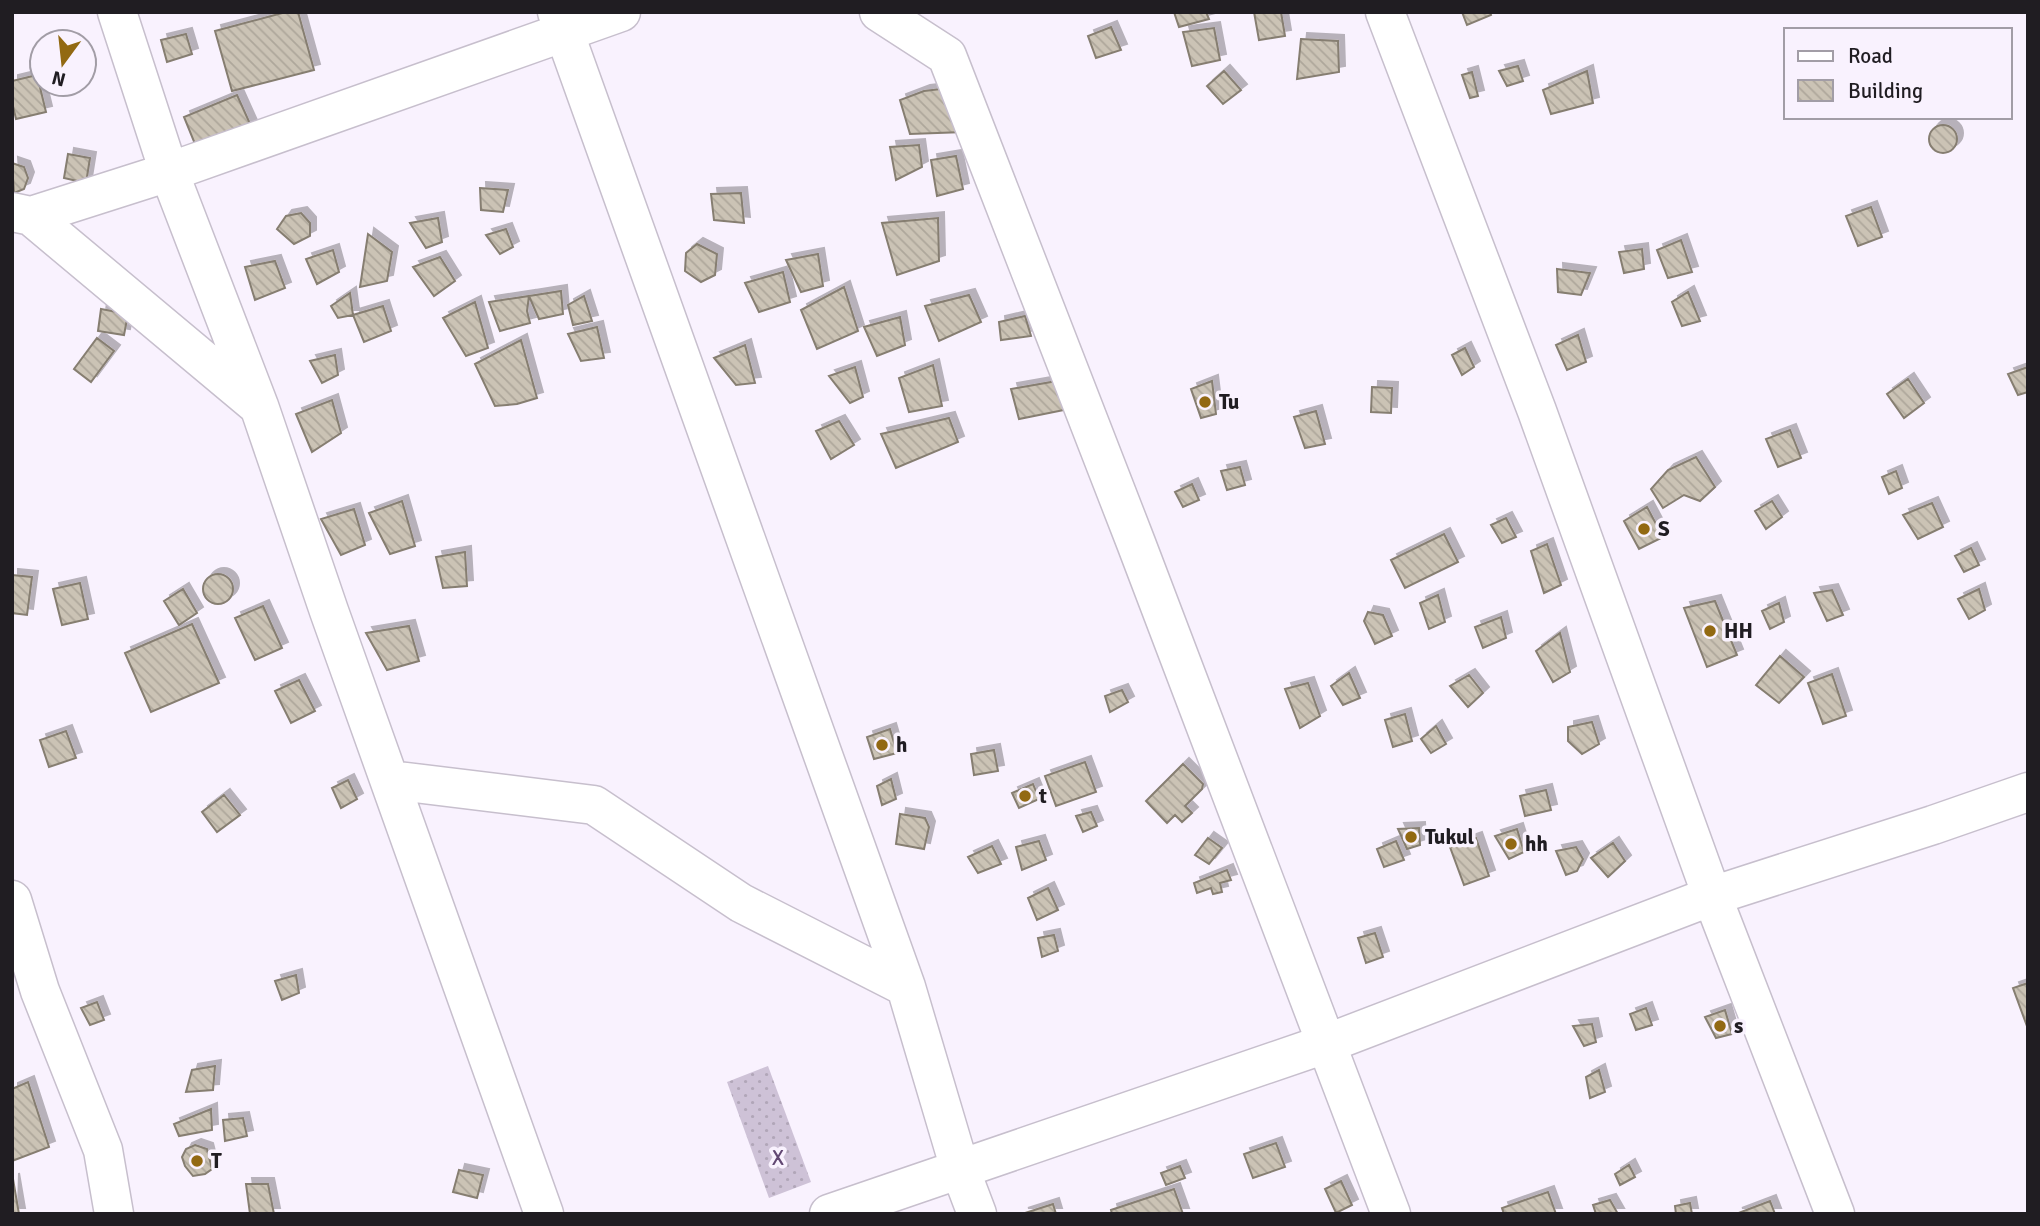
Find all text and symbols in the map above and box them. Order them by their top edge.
north arrow [28,28,98,98]
legend [1784,28,2012,119]
text: Road [1848,43,1893,69]
text: N [49,65,68,92]
text: Building [1848,78,1923,104]
place label: Tu [1219,389,1239,415]
marker: Tu [1197,394,1213,410]
place label: S [1658,516,1670,542]
marker: S [1636,521,1652,537]
place label: HH [1724,618,1753,644]
marker: HH [1702,623,1718,639]
place label: h [896,732,907,758]
marker: h [874,737,890,753]
place label: t [1038,783,1047,809]
marker: t [1017,788,1033,804]
place label: Tukul [1425,824,1475,850]
marker: Tukul [1403,829,1419,845]
place label: hh [1525,831,1548,857]
marker: hh [1503,836,1519,852]
place label: s [1734,1013,1743,1039]
marker: s [1712,1018,1728,1034]
park label: X [772,1145,784,1171]
place label: T [211,1148,222,1174]
marker: T [189,1153,205,1169]

